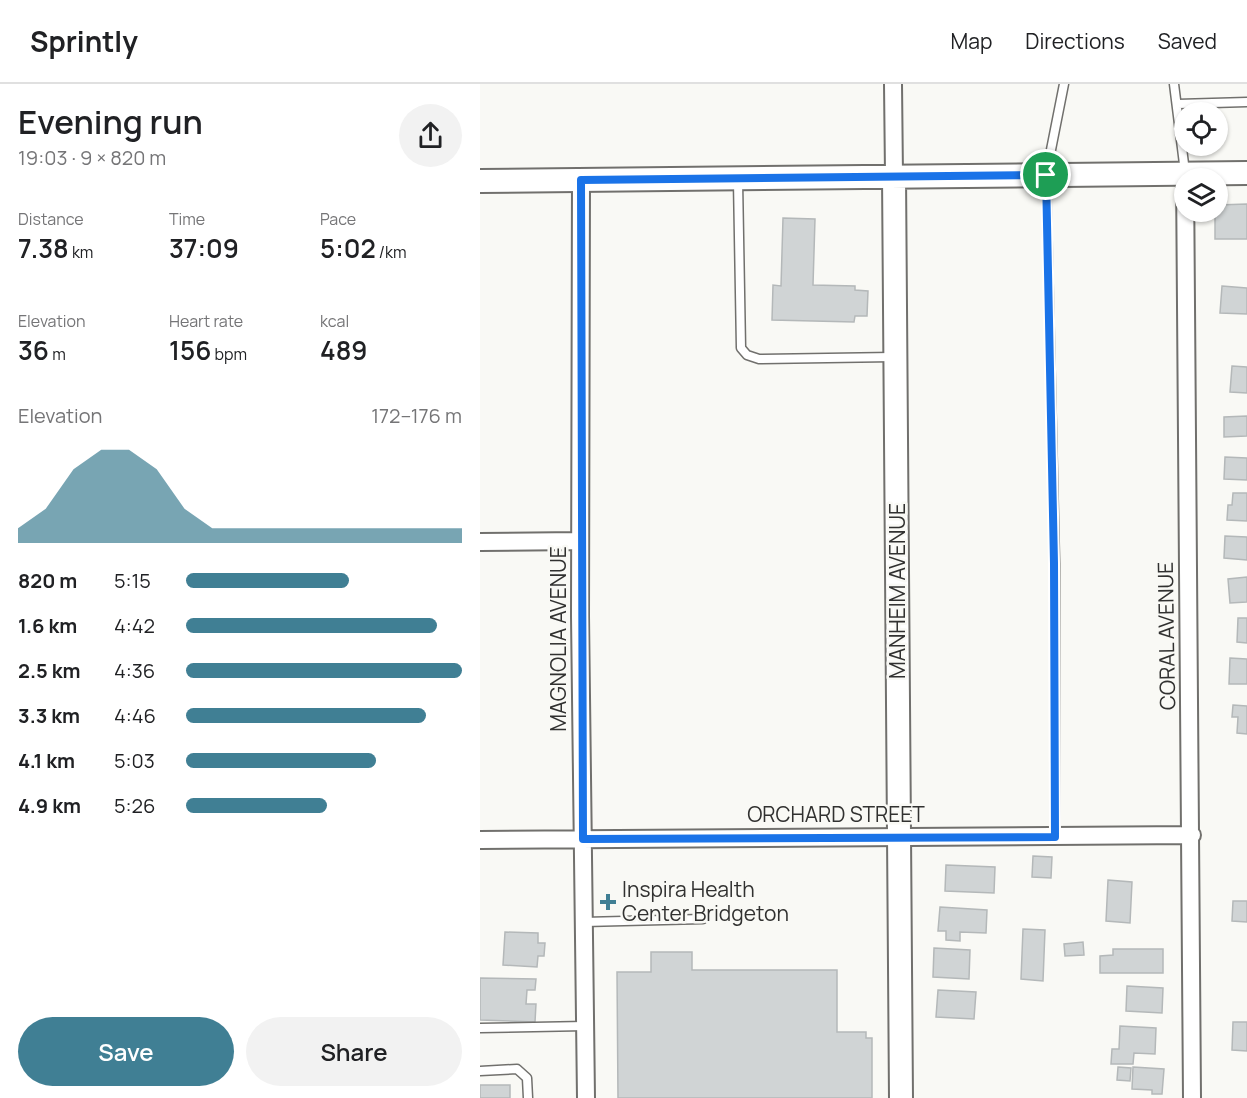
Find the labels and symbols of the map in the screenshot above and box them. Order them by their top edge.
pin [1020,149,1071,200]
street label: MANHEIM AVENUE [883,503,911,679]
street label: MAGNOLIA AVENUE [544,546,572,732]
street label: CORAL AVENUE [1151,562,1181,710]
street label: ORCHARD STREET [747,800,925,828]
place label: Inspira Health Center Bridgeton [622,875,789,927]
marker: Inspira Health Center Bridgeton [599,893,617,911]

